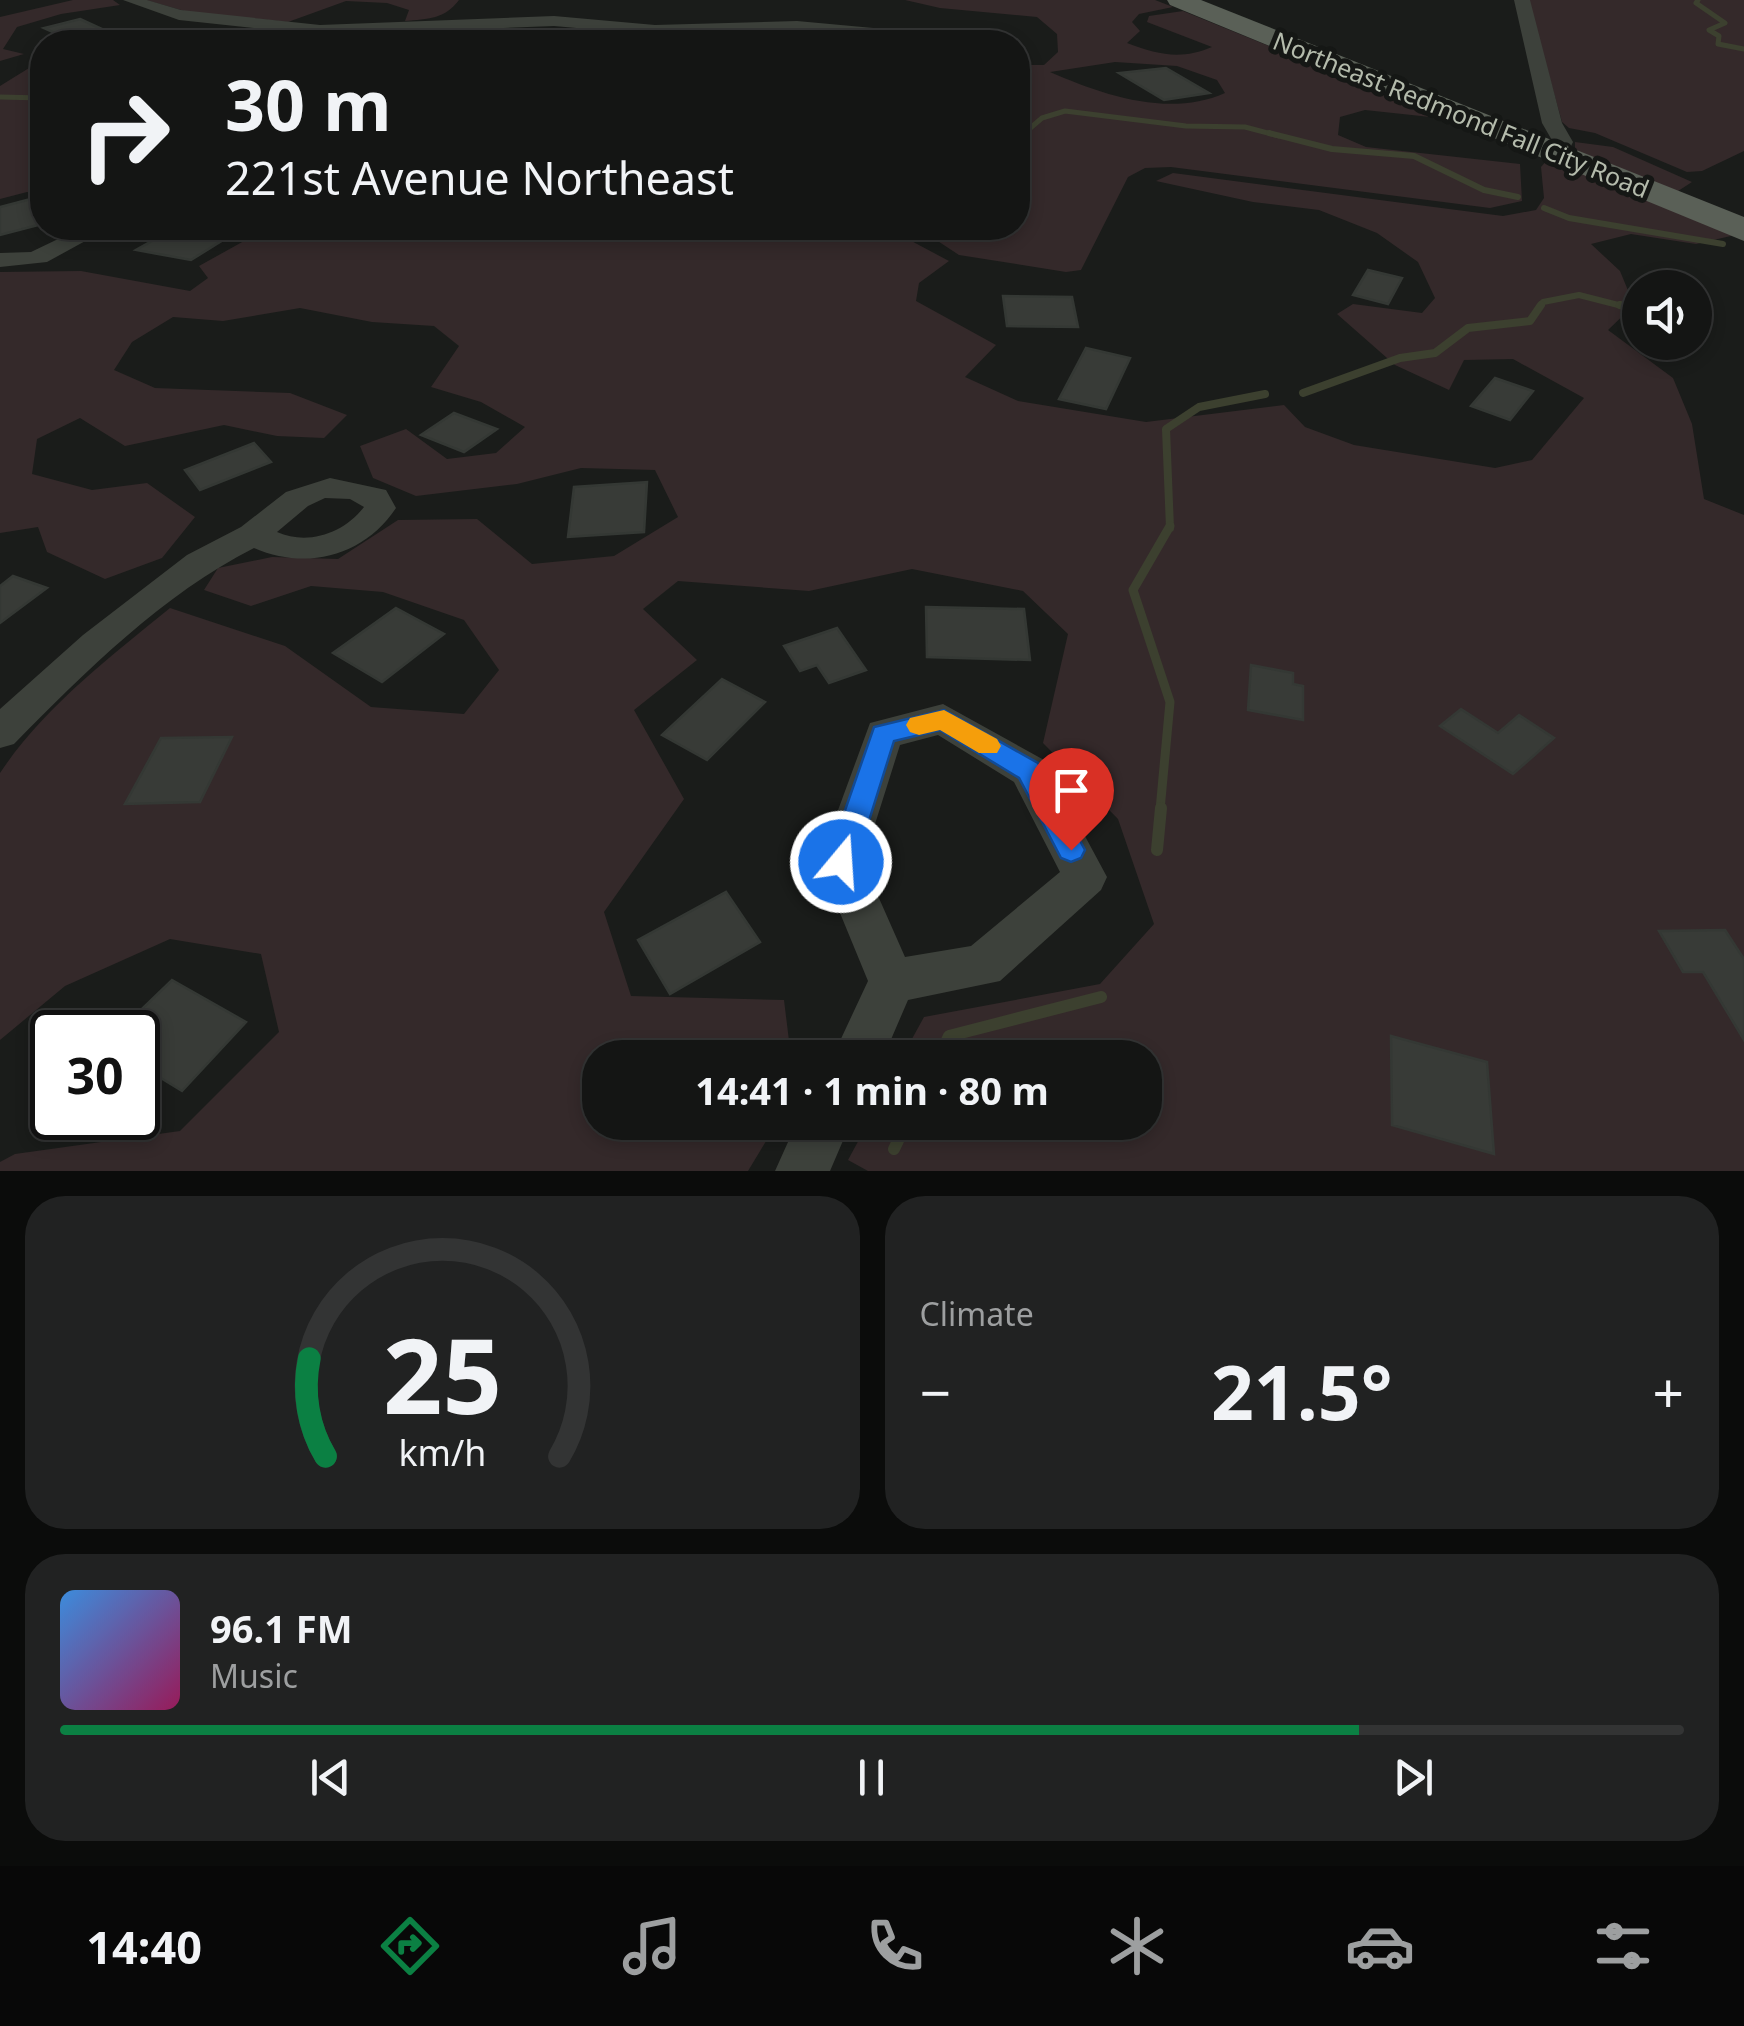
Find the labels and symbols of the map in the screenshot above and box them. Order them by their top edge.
street label: Northeast Redmond Fall City Road [1268,23,1654,205]
pin [1029,748,1114,851]
position arrow [789,810,893,914]
speed limit sign: 30 [30,1010,160,1140]

